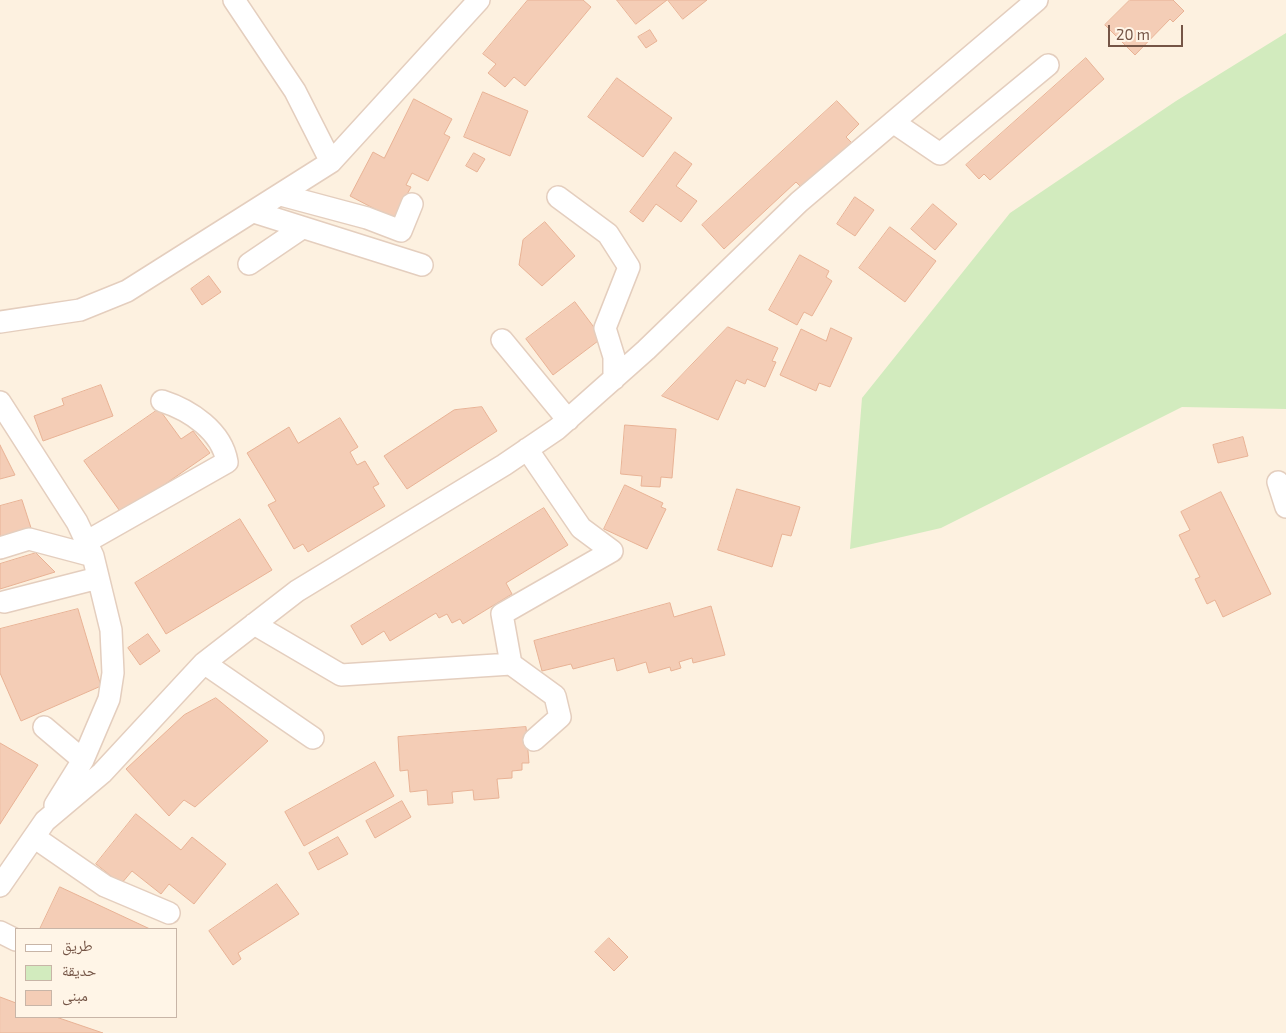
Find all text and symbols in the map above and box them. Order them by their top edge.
scale bar [1111,15,1186,47]
text: 20 m [1116,25,1150,43]
legend [15,928,178,1018]
text: طريق [62,936,93,954]
text: حديقة [62,961,96,979]
text: مبنى [62,986,88,1004]

